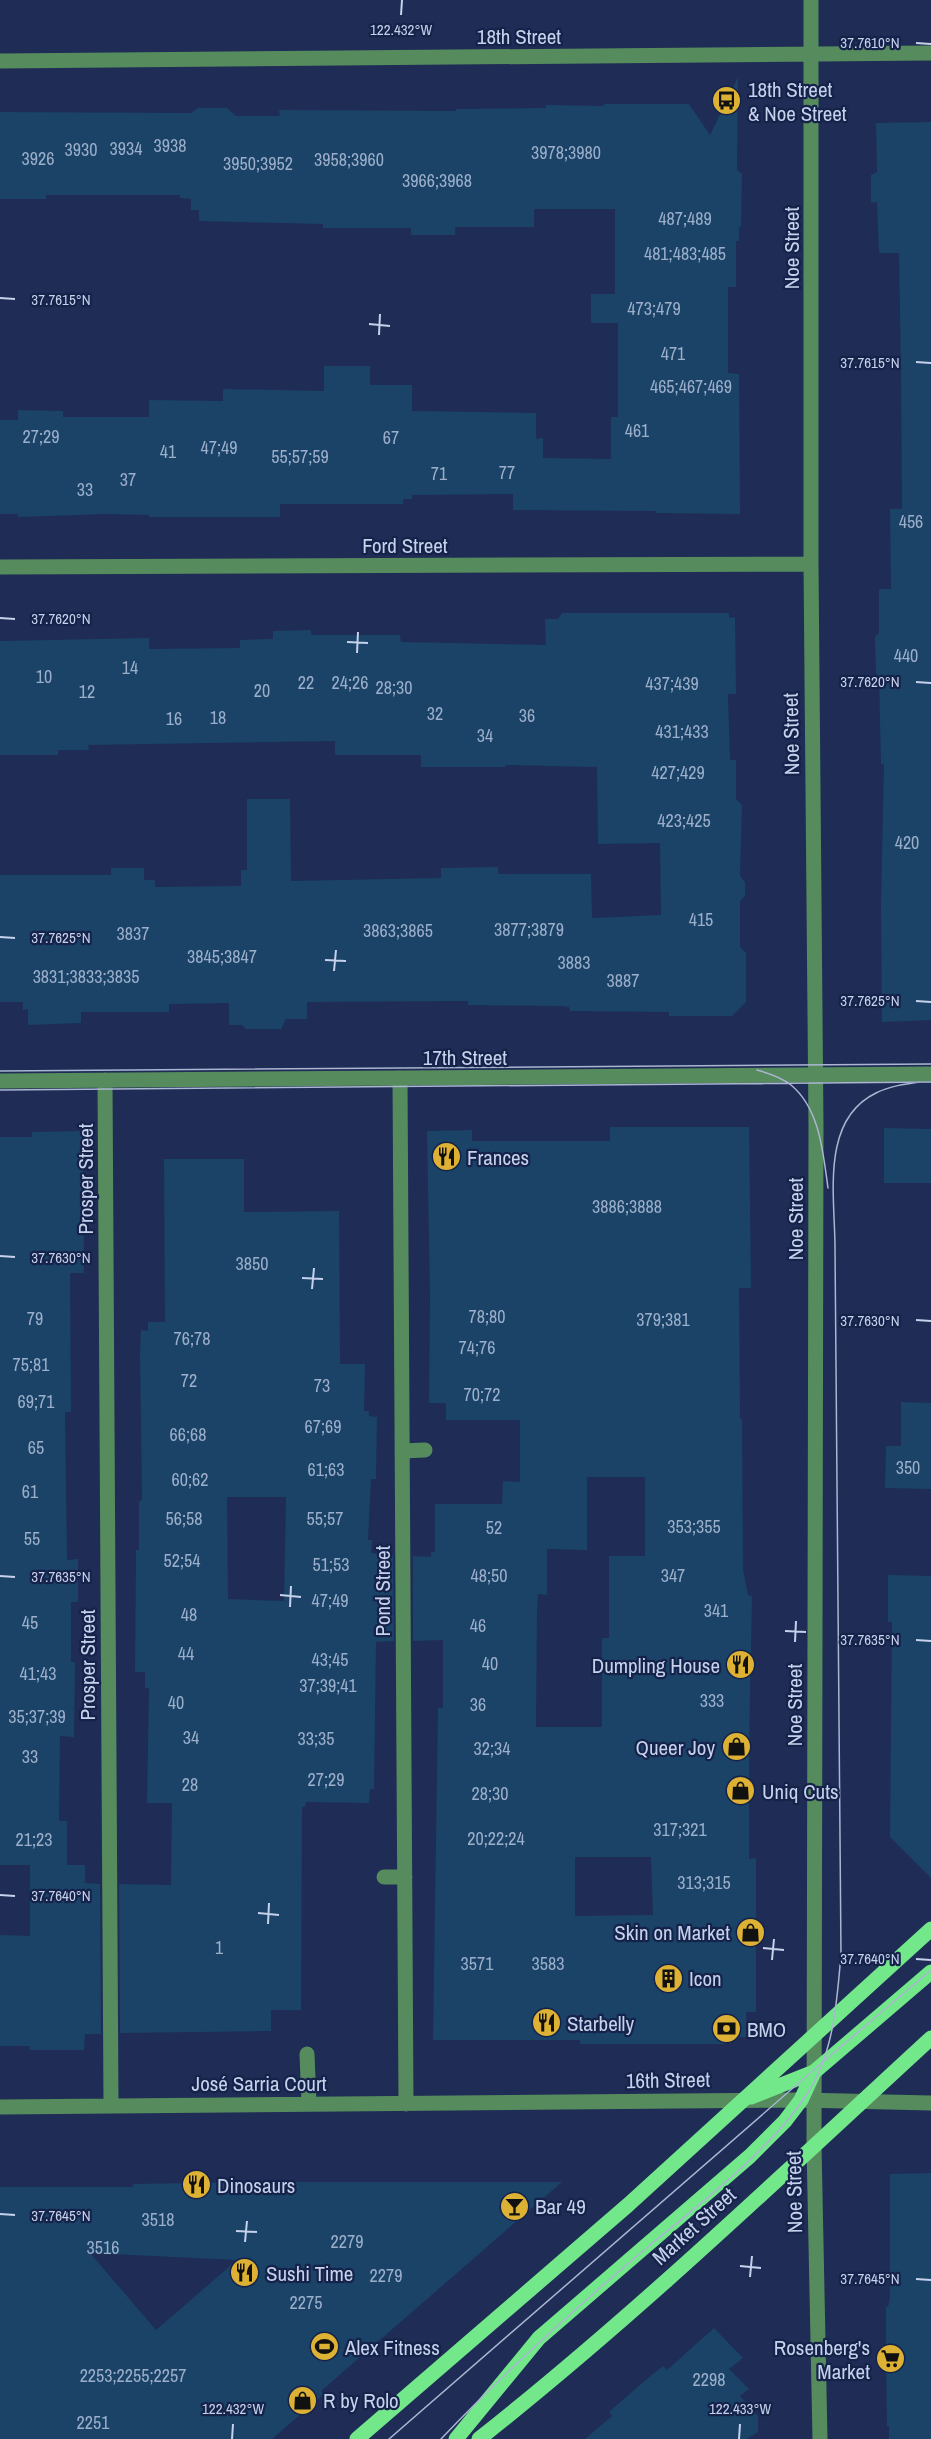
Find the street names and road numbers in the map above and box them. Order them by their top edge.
street label: 18th Street [477,22,561,51]
street label: Noe Street [777,207,806,289]
street label: Ford Street [362,531,448,560]
street label: Noe Street [776,692,806,775]
street label: 17th Street [423,1043,507,1072]
street label: Prosper Street [71,1123,100,1235]
street label: Noe Street [781,1178,810,1260]
street label: Pond Street [368,1545,397,1636]
street label: Prosper Street [73,1609,102,1721]
street label: Noe Street [780,1664,809,1746]
street label: 16th Street [626,2065,711,2095]
street label: José Sarria Court [192,2069,327,2098]
street label: Noe Street [779,2150,809,2233]
street label: Market Street [646,2181,742,2271]

